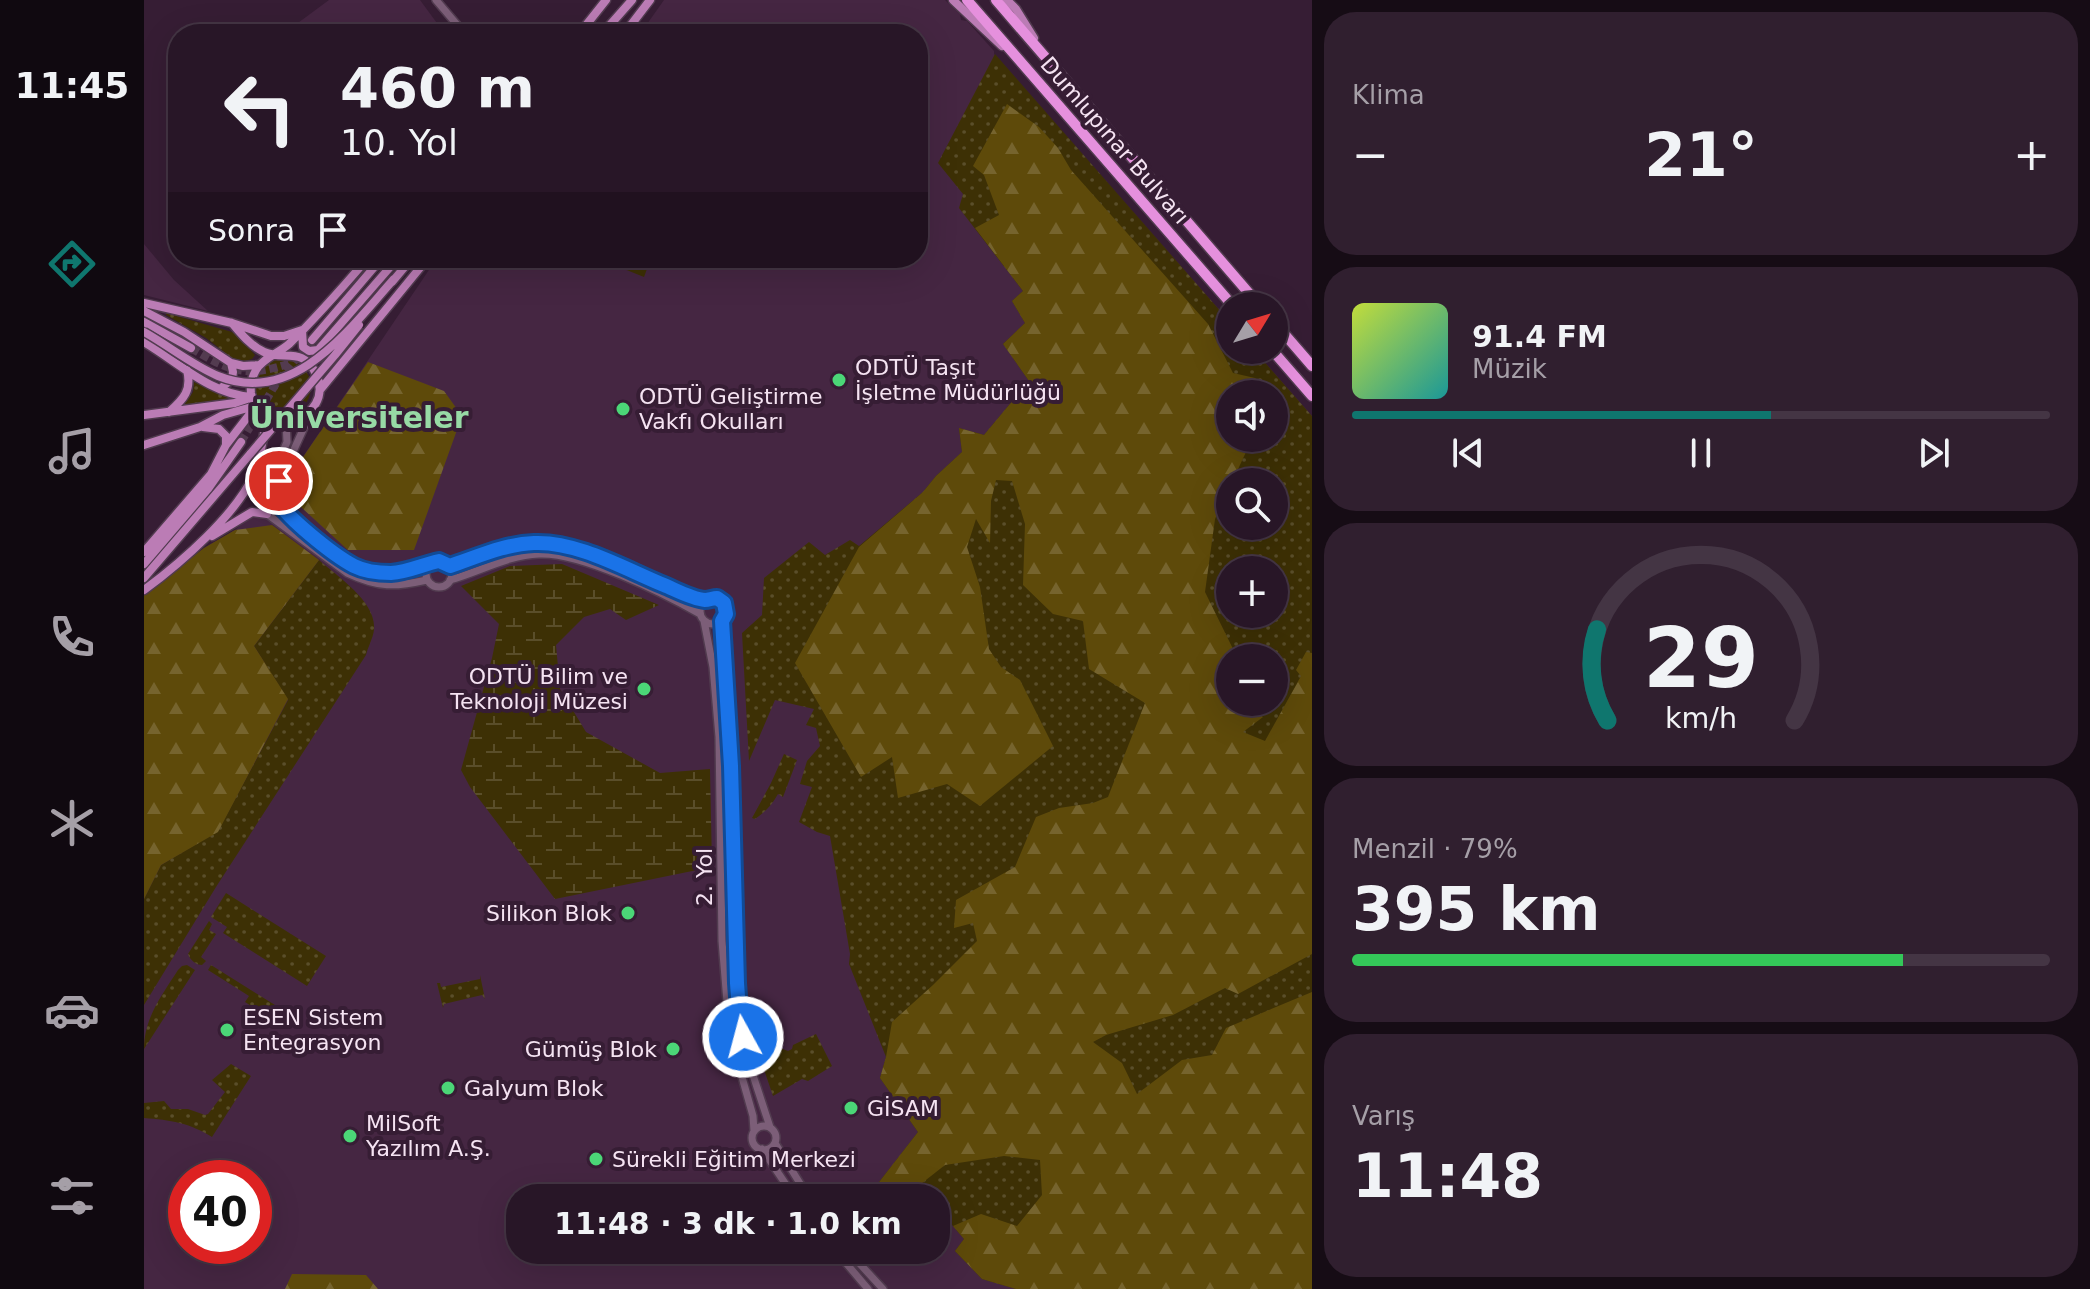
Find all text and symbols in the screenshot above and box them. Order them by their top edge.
street label: Dumlupınar Bulvarı [1035,52,1194,229]
text: 460 m [340,55,535,120]
icon: left [208,56,312,160]
text: 11:45 [15,65,129,106]
text: Klima [1352,80,1425,110]
text: 21° [1644,120,1758,190]
text: 10. Yol [340,122,458,163]
text: − [1352,129,1389,180]
text: + [2013,129,2050,180]
icon: arrive [311,208,355,252]
text: Sonra [208,213,295,248]
icon: directions [44,236,100,292]
north arrow [1216,292,1288,364]
map controls [1216,292,1288,716]
text: 91.4 FM [1472,319,1607,354]
text: Müzik [1472,354,1547,384]
place label: ODTÜ Taşıt İşletme Müdürlüğü [855,355,1061,405]
marker: ODTÜ Taşıt İşletme Müdürlüğü [830,371,848,389]
button: sound [1216,380,1288,452]
place label: ODTÜ Geliştirme Vakfı Okulları [639,384,822,434]
district label: Üniversiteler [250,399,469,435]
marker: ODTÜ Geliştirme Vakfı Okulları [614,400,632,418]
icon: music [44,423,100,479]
icon: previous [1446,431,1490,475]
icon: pause [1679,431,1723,475]
icon: next [1912,431,1956,475]
pin [245,447,313,515]
icon: arrive [257,459,301,503]
button: search [1216,468,1288,540]
button: + [1216,556,1288,628]
icon: phone [44,609,100,665]
text: 29 [1643,609,1759,706]
button: − [1216,644,1288,716]
place label: ODTÜ Bilim ve Teknoloji Müzesi [449,664,628,714]
marker: ODTÜ Bilim ve Teknoloji Müzesi [635,680,653,698]
text: km/h [1665,701,1737,735]
icon: climate [44,795,100,851]
text: Menzil · 79% [1352,834,1518,864]
street label: 2. Yol [692,848,717,906]
text: 395 km [1352,874,1601,944]
place label: Silikon Blok [486,901,612,926]
marker: Silikon Blok [619,904,637,922]
icon: car [44,982,100,1038]
position arrow [701,995,785,1079]
place label: ESEN Sistem Entegrasyon [243,1005,383,1055]
marker: ESEN Sistem Entegrasyon [218,1021,236,1039]
place label: Gümüş Blok [525,1037,657,1062]
marker: Gümüş Blok [664,1040,682,1058]
place label: Galyum Blok [464,1076,604,1101]
marker: Galyum Blok [439,1079,457,1097]
place label: GİSAM [867,1096,939,1121]
marker: GİSAM [842,1099,860,1117]
text: Varış [1352,1101,1415,1131]
place label: MilSoft Yazılım A.Ş. [365,1111,491,1161]
marker: MilSoft Yazılım A.Ş. [341,1127,359,1145]
text: 11:48 [1352,1141,1543,1211]
place label: Sürekli Eğitim Merkezi [612,1147,856,1172]
marker: Sürekli Eğitim Merkezi [587,1150,605,1168]
speed limit sign: 40 [168,1160,272,1264]
icon: filters [44,1168,100,1224]
text: 11:48 · 3 dk · 1.0 km [554,1206,902,1241]

